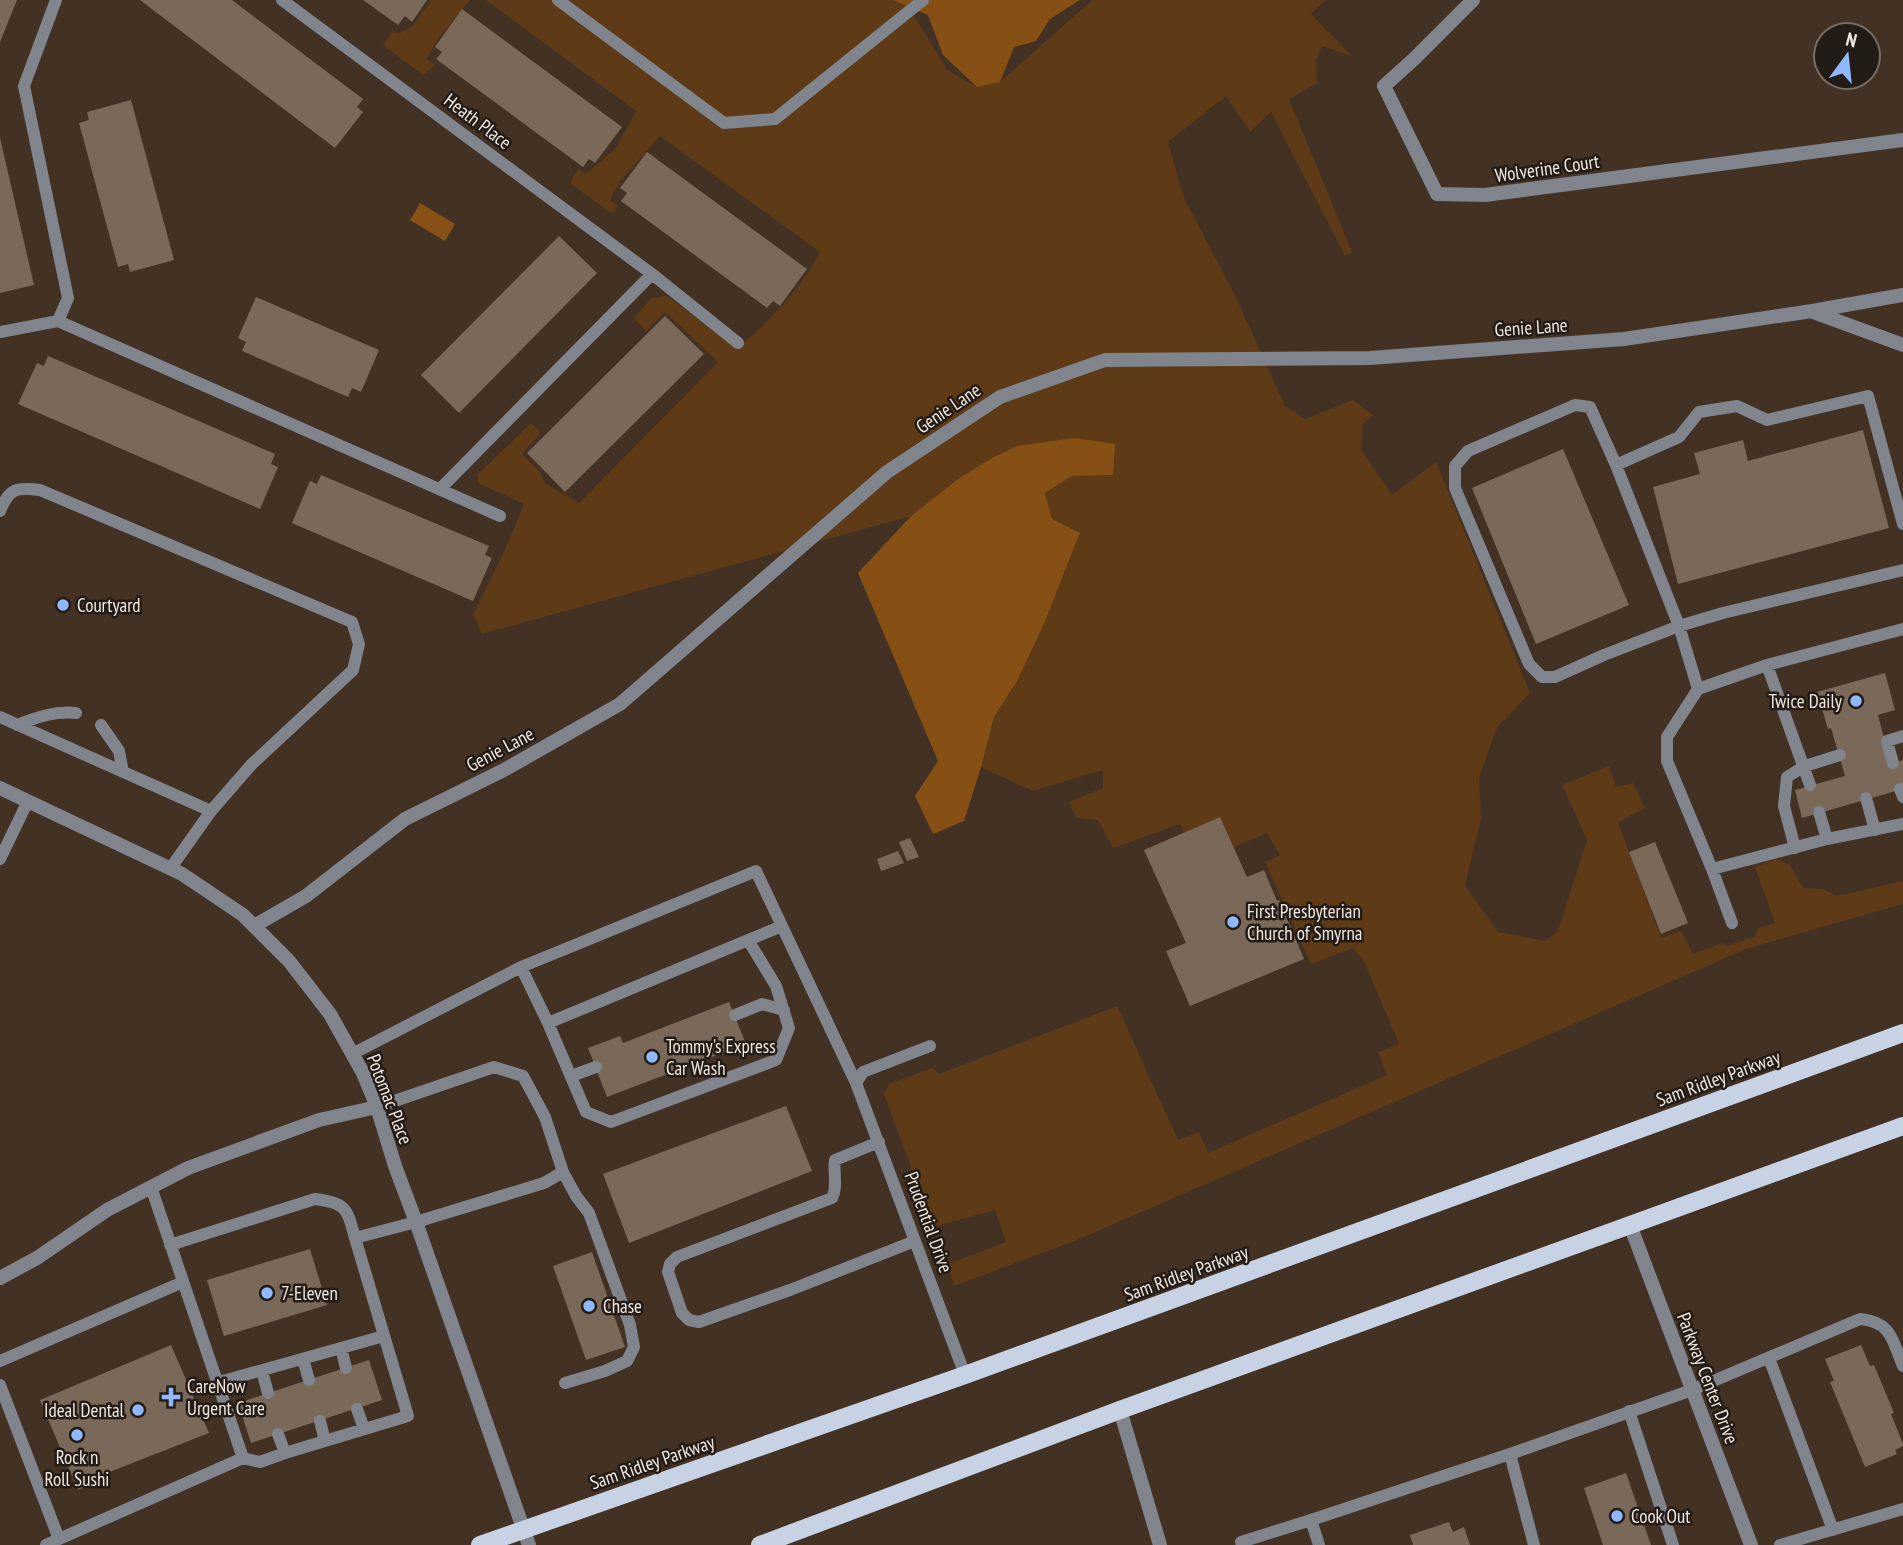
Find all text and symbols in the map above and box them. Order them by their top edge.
north arrow [1812,21,1882,91]
text: N [1843,27,1859,52]
street label: Heath Place [440,88,517,154]
street label: Wolverine Court [1493,149,1601,187]
street label: Genie Lane [1494,312,1568,342]
street label: Genie Lane [911,378,985,438]
place label: Courtyard [77,593,141,617]
marker: Courtyard [55,597,71,613]
place label: Twice Daily [1769,689,1843,713]
marker: Twice Daily [1848,693,1864,709]
street label: Genie Lane [462,721,538,777]
place label: First Presbyterian Church of Smyrna [1247,899,1362,945]
marker: First Presbyterian Church of Smyrna [1225,914,1241,930]
place label: Tommy's Express Car Wash [666,1034,776,1080]
street label: Sam Ridley Parkway [1653,1044,1784,1112]
marker: Tommy's Express Car Wash [644,1049,660,1065]
street label: Potomac Place [362,1050,418,1148]
street label: Prudential Drive [900,1168,958,1276]
street label: Sam Ridley Parkway [1121,1239,1252,1307]
place label: 7-Eleven [281,1281,338,1305]
marker: 7-Eleven [259,1285,275,1301]
place label: Chase [603,1294,642,1318]
marker: Chase [581,1298,597,1314]
street label: Parkway Center Drive [1672,1309,1744,1447]
place label: CareNow Urgent Care [187,1374,265,1420]
marker: CareNow Urgent Care [161,1387,181,1407]
place label: Ideal Dental [44,1398,125,1422]
marker: Ideal Dental [130,1402,146,1418]
marker: Rock n Roll Sushi [69,1427,85,1443]
street label: Sam Ridley Parkway [586,1429,718,1495]
place label: Rock n Roll Sushi [45,1445,109,1491]
place label: Cook Out [1631,1504,1691,1528]
marker: Cook Out [1609,1508,1625,1524]

